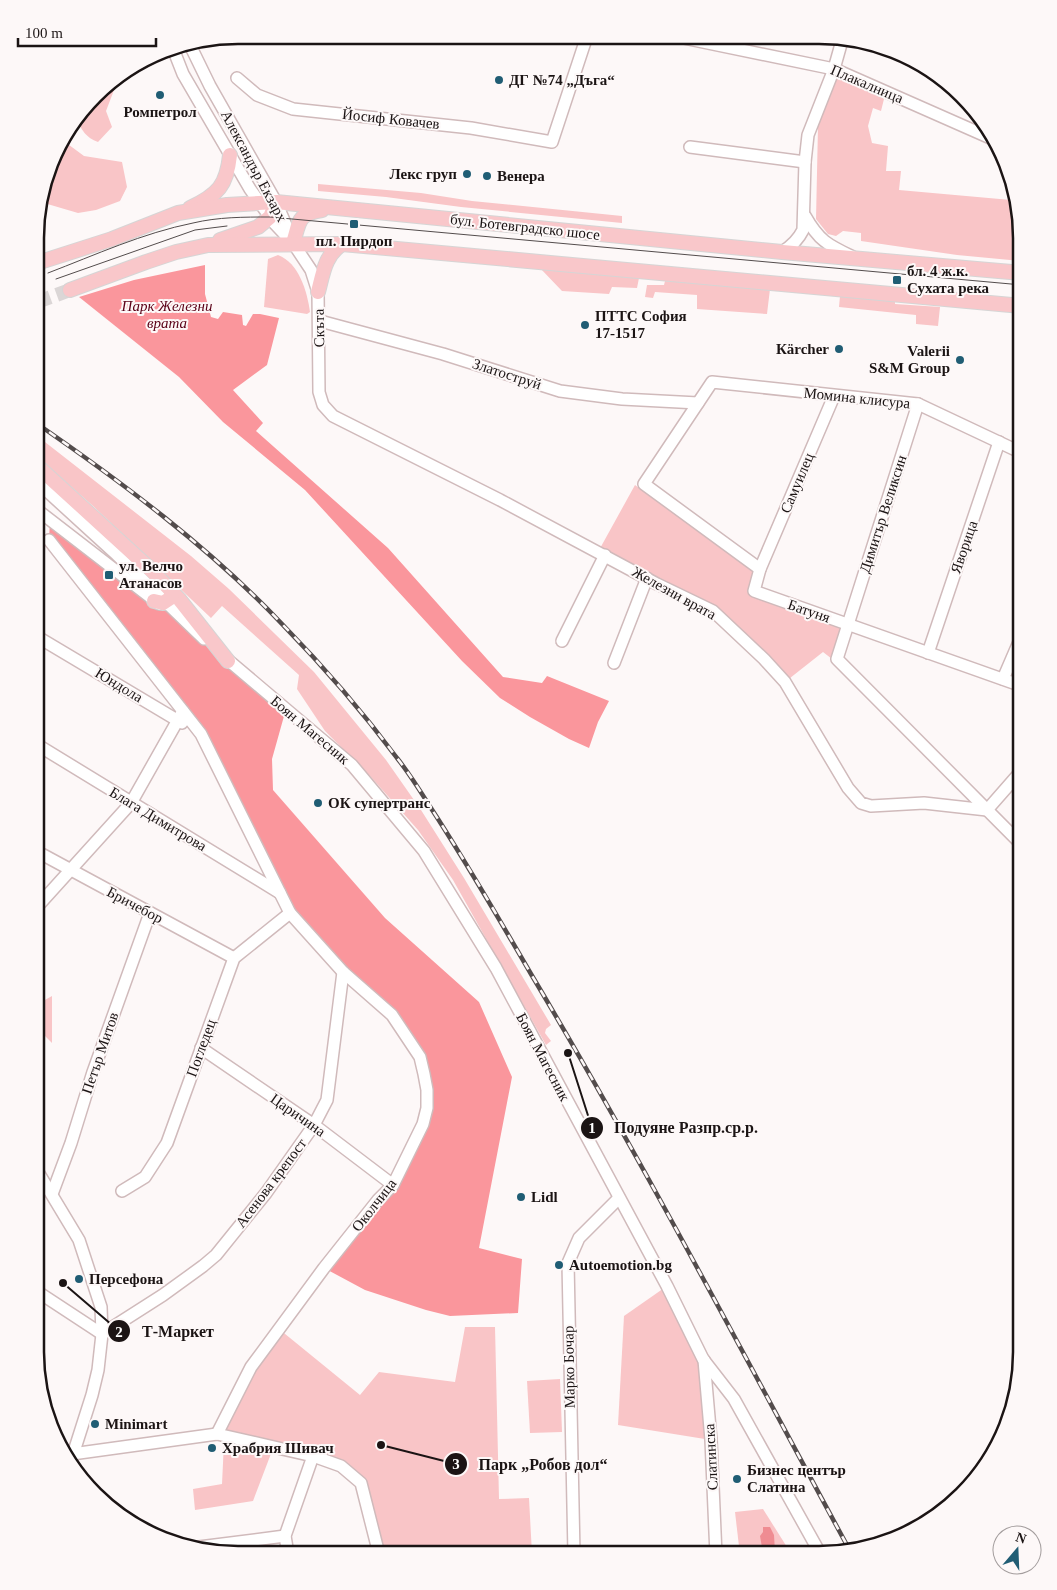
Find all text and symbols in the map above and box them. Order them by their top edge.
scale bar [18,15,155,47]
text: 100 m [25,25,63,41]
street label: Плакалница [828,62,906,107]
place label: ДГ №74 „Дъга“ [509,72,615,88]
marker: ДГ №74 „Дъга“ [493,74,505,86]
marker: Ромпетрол [154,89,166,101]
place label: Ромпетрол [123,104,197,120]
street label: Йосиф Ковачев [342,106,440,132]
street label: Александър Екзарх [218,108,290,225]
place label: Лекс груп [389,166,457,182]
marker: Лекс груп [461,168,473,180]
place label: Венера [497,168,545,184]
marker: Венера [481,170,493,182]
street label: бул. Ботевградско шосе [449,211,601,243]
marker: пл. Пирдоп [348,218,360,230]
place label: пл. Пирдоп [316,233,393,249]
place label: бл. 4 ж.к. Сухата река [907,263,990,296]
marker: бл. 4 ж.к. Сухата река [891,274,903,286]
park label: Парк Железни врата [121,298,212,331]
street label: Скъта [311,308,327,347]
place label: ПТТС София 17-1517 [595,308,687,341]
marker: ПТТС София 17-1517 [579,319,591,331]
place label: Кärcher [776,341,829,357]
marker: Кärcher [833,343,845,355]
place label: Valerii S&M Group [869,343,950,376]
marker: Valerii S&M Group [954,354,966,366]
street label: Златоструй [471,355,543,393]
street label: Момина клисура [803,384,911,412]
street label: Самуилец [777,450,817,516]
street label: Димитър Великсин [856,453,910,575]
street label: Яворица [948,518,981,575]
place label: ул. Велчо Атанасов [119,558,183,591]
street label: Железни врата [629,563,719,623]
marker: ул. Велчо Атанасов [103,569,115,581]
street label: Батуня [786,596,832,626]
street label: Юндола [92,665,146,706]
street label: Боян Магесник [268,693,353,768]
street label: Блага Димитрова [107,784,210,854]
place label: ОК супертранс [328,795,431,811]
marker: ОК супертранс [312,797,324,809]
street label: Бричебор [104,884,166,926]
street label: Петър Митов [79,1010,121,1096]
street label: Боян Магесник [513,1010,573,1104]
street label: Погледец [183,1017,219,1079]
street label: Царичина [267,1090,329,1140]
callout: Подуяне Разпр.ср.р. [579,1112,768,1143]
text: Подуяне Разпр.ср.р. [614,1119,758,1137]
text: 1 [588,1120,596,1136]
street label: Асенова крепост [232,1135,310,1231]
street label: Околчица [348,1175,400,1235]
place label: Lidl [531,1189,558,1205]
marker: Lidl [515,1191,527,1203]
place label: Autoemotion.bg [569,1257,672,1273]
marker: Autoemotion.bg [553,1259,565,1271]
place label: Персефона [89,1271,164,1287]
marker: Персефона [73,1273,85,1285]
callout: Т-Маркет [107,1316,224,1347]
text: Т-Маркет [142,1323,214,1341]
text: 2 [115,1324,123,1340]
street label: Марко Бочар [560,1326,578,1408]
place label: Minimart [105,1416,167,1432]
marker: Minimart [89,1418,101,1430]
street label: Слатинска [701,1423,721,1491]
place label: Храбрия Шивач [222,1440,334,1456]
marker: Храбрия Шивач [206,1442,218,1454]
callout: Парк „Робов дол“ [444,1449,618,1480]
text: 3 [452,1456,460,1472]
text: Парк „Робов дол“ [479,1456,607,1474]
place label: Бизнес център Слатина [747,1462,846,1495]
marker: Бизнес център Слатина [731,1473,743,1485]
north arrow [992,1525,1042,1575]
text: N [1014,1529,1028,1547]

